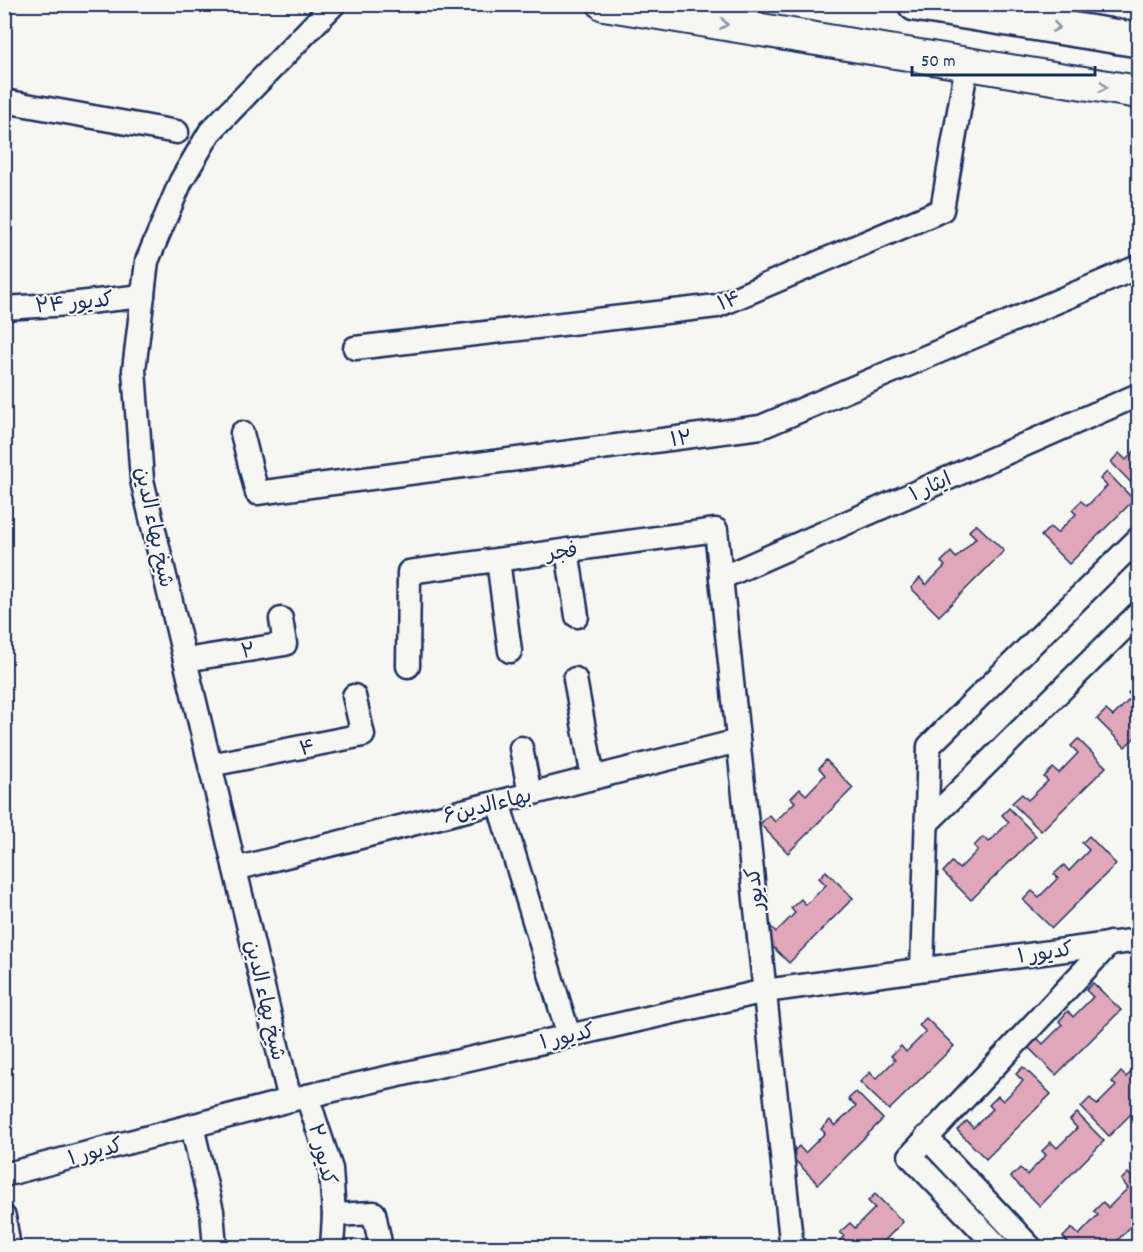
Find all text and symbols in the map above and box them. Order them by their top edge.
one-way arrow [720,18,729,30]
one-way arrow [1051,20,1061,33]
scale bar [912,39,1095,77]
text: 50 m [921,50,956,75]
one-way arrow [1099,80,1108,92]
street label: ۱۴ [714,285,746,321]
street label: کدیور ۲۴ [34,287,114,323]
street label: ۱۲ [669,425,694,457]
street label: شیخ بهاء الدین [125,464,180,591]
street label: ایثار ۱ [905,466,957,511]
street label: فجر [543,537,580,571]
street label: ۲ [239,637,258,669]
street label: ۴ [297,734,318,766]
street label: ۶بهاءالدين [440,782,535,833]
street label: کدیور [740,866,774,914]
street label: کدیور ۱ [1016,936,1075,974]
street label: شیخ بهاء الدین [235,937,292,1064]
street label: کدیور ۱ [537,1018,598,1060]
street label: ۲ کدیور [298,1121,342,1189]
street label: کدیور ۱ [65,1132,127,1176]

